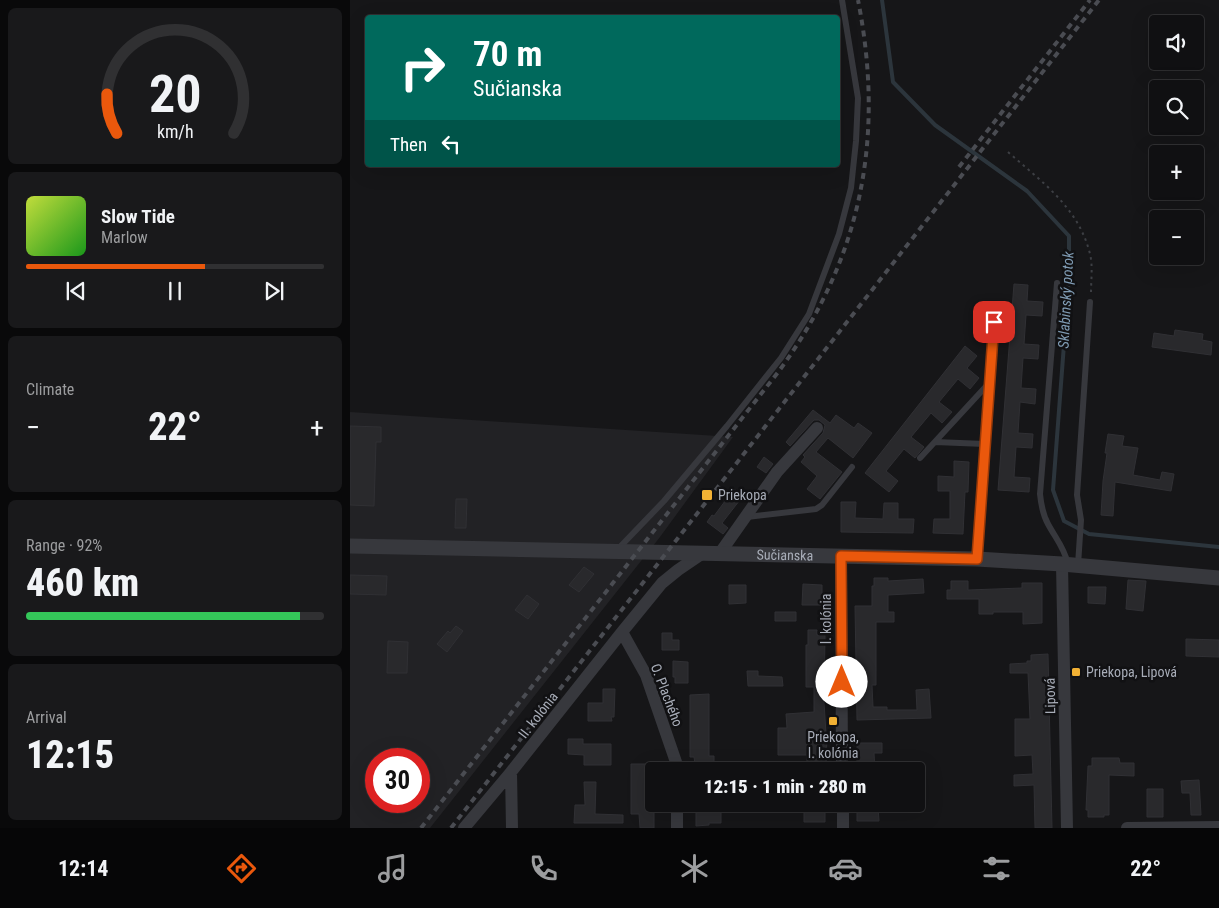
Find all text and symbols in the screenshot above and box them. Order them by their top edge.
map controls [1149,15,1204,265]
button: sound [1149,15,1204,70]
text: 70 m [473,34,542,75]
icon: right [390,35,455,100]
text: 20 [149,64,201,125]
text: Sučianska [473,76,562,101]
button: search [1149,80,1204,135]
text: km/h [157,121,193,142]
icon: left [437,130,465,158]
text: Then [390,133,427,156]
button: + [1149,145,1204,200]
text: Slow Tide [101,205,175,228]
button: − [1149,210,1204,265]
text: Marlow [101,228,148,247]
water label: Sklabinský potok [1054,251,1078,349]
icon: previous [62,277,90,305]
icon: pause [161,277,189,305]
icon: next [260,277,288,305]
pin [973,301,1015,343]
icon: arrive [980,308,1008,336]
text: Climate [26,380,74,399]
text: 22° [148,405,202,449]
text: − [26,411,40,444]
text: + [310,411,324,444]
place label: Priekopa [718,487,767,503]
marker: Priekopa [700,488,714,502]
text: Range · 92% [26,536,102,555]
street label: Sučianska [756,546,813,564]
text: 460 km [26,561,139,605]
street label: I. kolónia [818,594,834,644]
position arrow [815,655,867,707]
street label: O. Plachého [648,661,686,729]
place label: Priekopa, Lipová [1086,664,1177,680]
marker: Priekopa, Lipová [1070,666,1082,678]
street label: Lipová [1042,678,1058,714]
street label: II. kolónia [515,689,561,741]
text: Arrival [26,708,67,727]
marker: Priekopa, I. kolónia [827,715,839,727]
place label: Priekopa, I. kolónia [807,729,859,761]
text: 12:15 [26,733,114,777]
speed limit sign: 30 [365,748,430,813]
text: 12:15 · 1 min · 280 m [704,775,866,798]
icon: directions [224,851,259,886]
icon: music [375,851,410,886]
icon: phone [526,851,561,886]
icon: climate [677,851,712,886]
icon: car [828,851,863,886]
icon: filters [979,851,1014,886]
text: 12:14 [58,856,108,881]
text: 22° [1130,856,1161,881]

